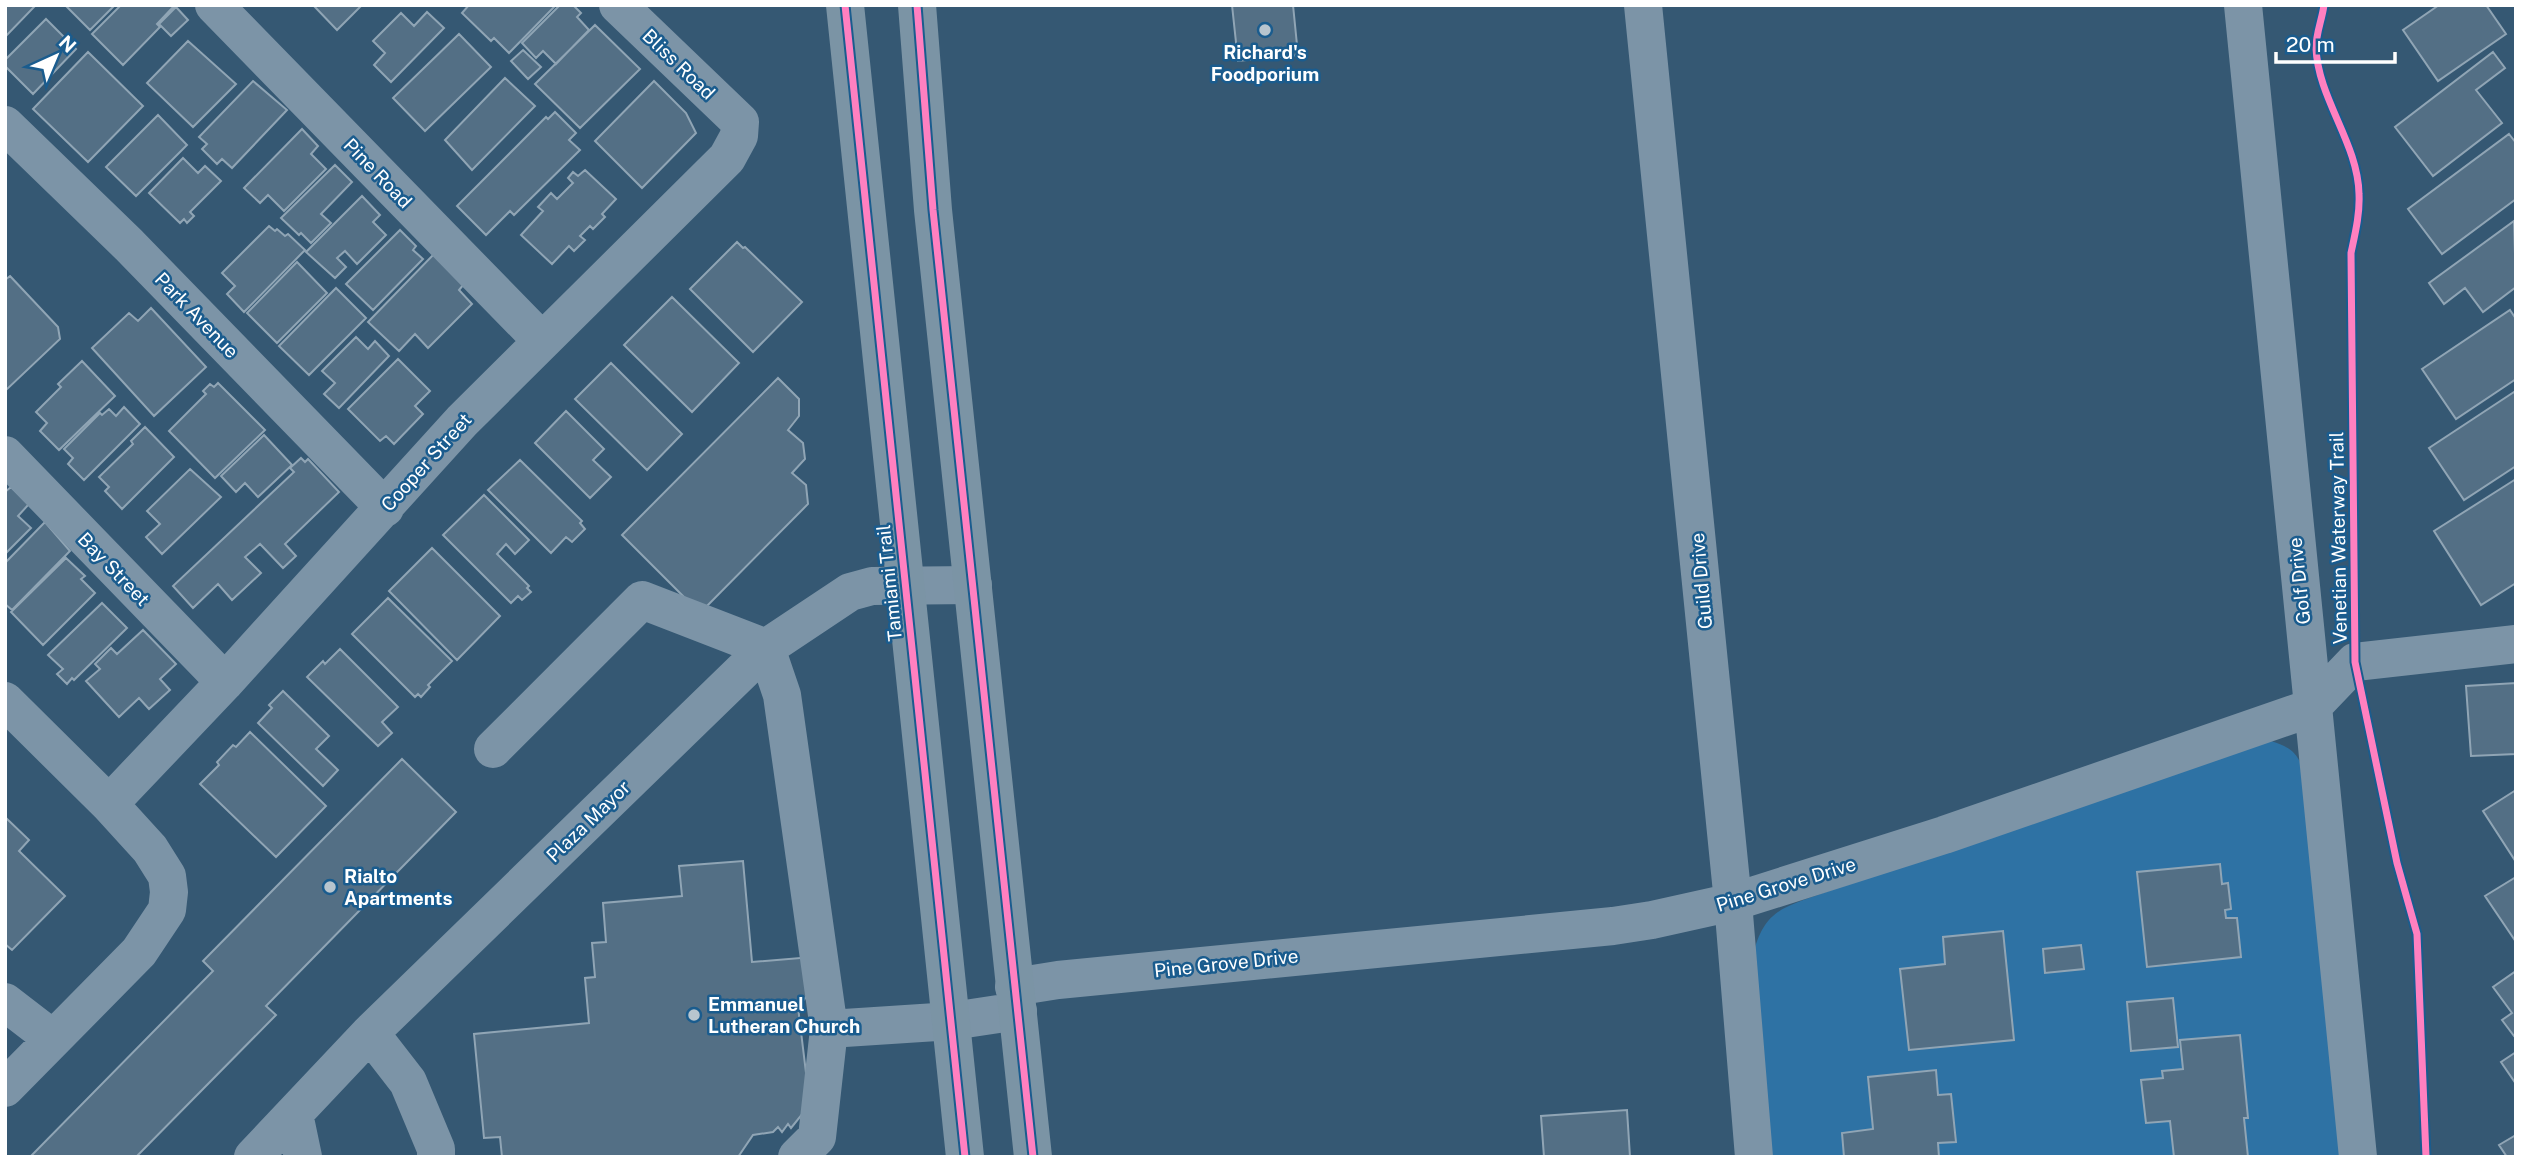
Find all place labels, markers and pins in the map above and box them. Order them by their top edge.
marker: Richard's Foodporium [1257,22,1273,38]
place label: Richard's Foodporium [1211,41,1319,85]
place label: Rialto Apartments [344,865,452,909]
marker: Rialto Apartments [322,879,338,895]
place label: Emmanuel Lutheran Church [708,993,860,1037]
marker: Emmanuel Lutheran Church [686,1007,702,1023]

